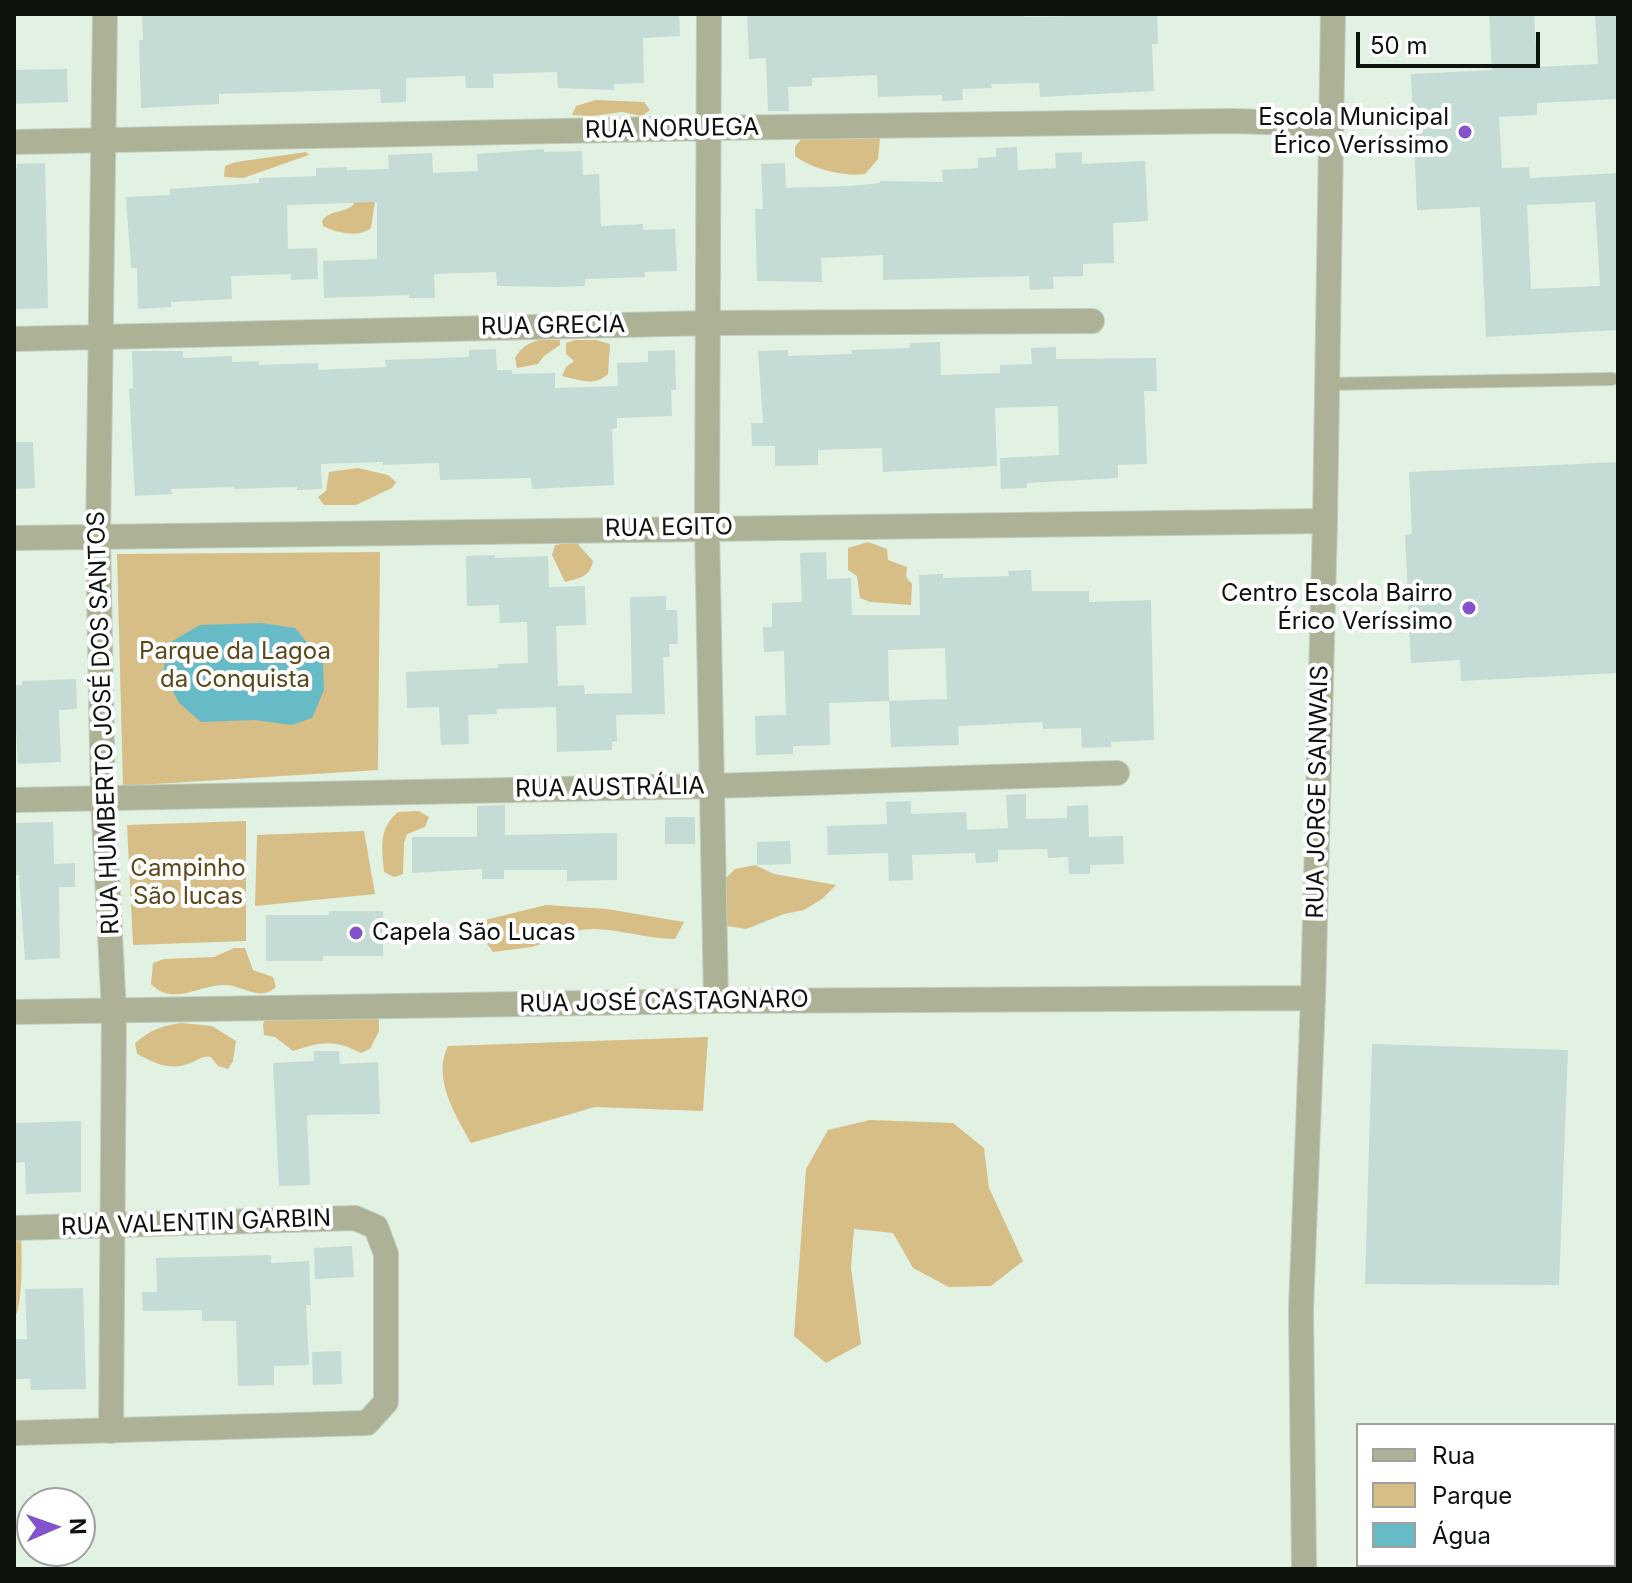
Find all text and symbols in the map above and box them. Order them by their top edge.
scale bar [1360,16,1544,66]
text: 50 m [1370,31,1428,60]
place label: Escola Municipal Érico Veríssimo [1258,104,1449,160]
street label: RUA NORUEGA [585,113,759,145]
marker: Escola Municipal Érico Veríssimo [1456,123,1474,141]
street label: RUA GRECIA [481,310,625,342]
street label: RUA HUMBERTO JOSÉ DOS SANTOS [82,511,126,935]
street label: RUA EGITO [605,512,733,544]
place label: Centro Escola Bairro Érico Veríssimo [1221,580,1453,636]
marker: Centro Escola Bairro Érico Veríssimo [1460,599,1478,617]
park label: Parque da Lagoa da Conquista [139,638,331,694]
street label: RUA JORGE SANWAIS [1301,665,1335,919]
street label: RUA AUSTRÁLIA [515,772,705,804]
park label: Campinho São lucas [130,855,246,911]
place label: Capela São Lucas [372,919,576,947]
marker: Capela São Lucas [347,924,365,942]
street label: RUA JOSÉ CASTAGNARO [519,985,809,1019]
street label: RUA VALENTIN GARBIN [61,1204,331,1242]
legend [1356,1423,1616,1567]
text: Rua [1432,1441,1475,1470]
text: Parque [1432,1481,1512,1510]
north arrow [16,1487,96,1567]
text: N [65,1517,91,1535]
text: Água [1432,1521,1491,1550]

